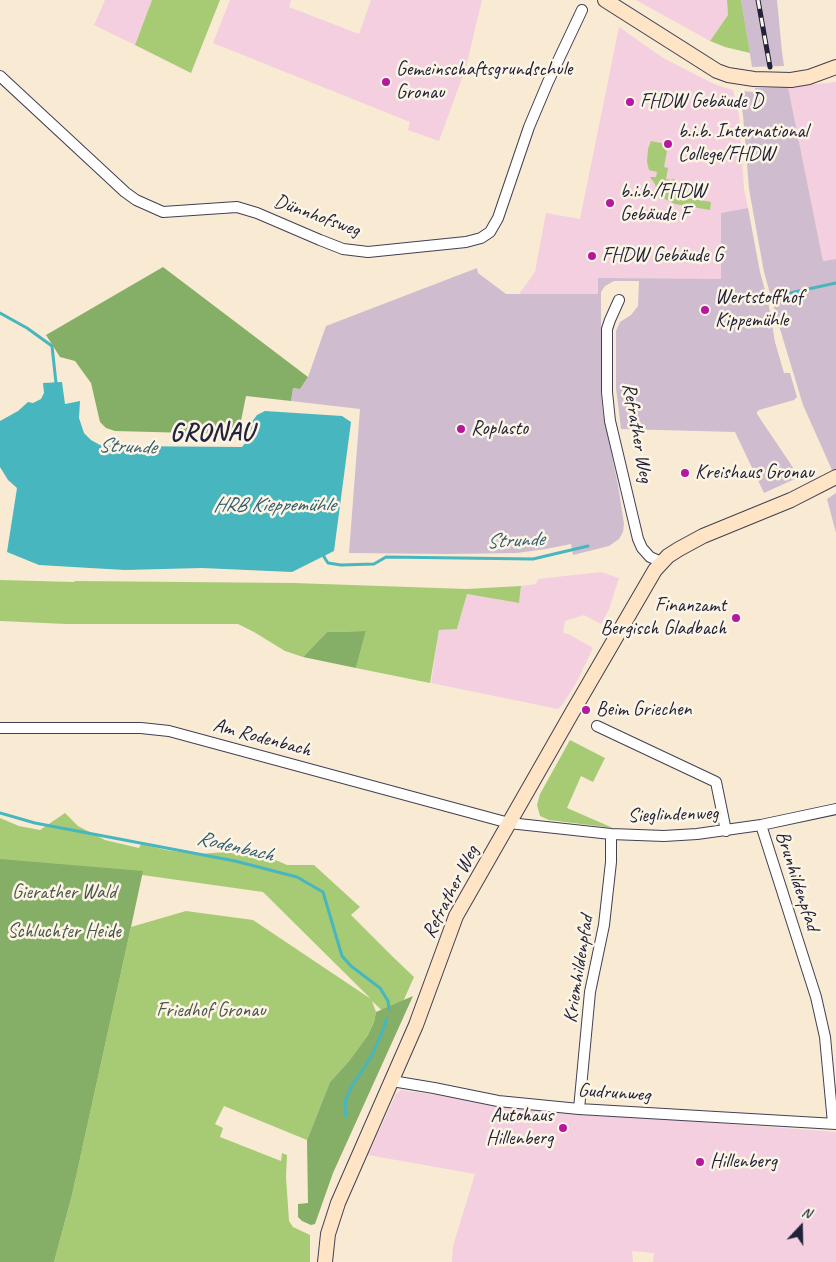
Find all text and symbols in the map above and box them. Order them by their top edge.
place label: Gemeinschaftsgrundschule Gronau [396,58,572,105]
marker: Gemeinschaftsgrundschule Gronau [380,76,392,88]
place label: FHDW Gebäude D [640,90,763,114]
marker: FHDW Gebäude D [624,96,636,108]
place label: b.i.b. International College/FHDW [678,120,808,167]
marker: b.i.b. International College/FHDW [662,138,674,150]
place label: b.i.b./FHDW Gebäude F [620,180,706,227]
street label: Dünnhofsweg [271,189,363,243]
marker: b.i.b./FHDW Gebäude F [604,197,616,209]
place label: FHDW Gebäude G [602,244,723,268]
marker: FHDW Gebäude G [586,250,598,262]
place label: Wertstoffhof Kippemühle [715,286,802,333]
marker: Wertstoffhof Kippemühle [699,304,711,316]
street label: Refrather Weg [616,381,658,485]
place label: Roplasto [471,417,528,441]
district label: GRONAU [170,418,254,448]
marker: Roplasto [455,423,467,435]
water label: Strunde [98,433,156,461]
place label: Kreishaus Gronau [695,461,814,485]
marker: Kreishaus Gronau [679,467,691,479]
water label: HRB Kieppemühle [213,492,335,518]
water label: Strunde [486,527,544,555]
place label: Finanzamt Bergisch Gladbach [600,594,726,641]
marker: Finanzamt Bergisch Gladbach [730,612,742,624]
place label: Beim Griechen [596,698,692,722]
marker: Beim Griechen [580,704,592,716]
street label: Am Rodenbach [211,713,313,763]
street label: Sieglindenweg [627,801,719,829]
water label: Rodenbach [194,826,276,868]
street label: Brunhildenpfad [770,828,824,934]
street label: Refrather Weg [417,842,485,942]
park label: Gierather Wald [12,881,116,905]
street label: Kriemhildenpfad [559,914,599,1024]
park label: Schluchter Heide [7,920,121,944]
park label: Friedhof Gronau [156,999,266,1023]
street label: Gudrunweg [577,1078,651,1108]
place label: Autohaus Hillenberg [486,1104,553,1151]
marker: Autohaus Hillenberg [557,1122,569,1134]
place label: Hillenberg [710,1150,777,1174]
marker: Hillenberg [694,1156,706,1168]
north arrow [776,1202,826,1252]
text: N [799,1203,814,1222]

